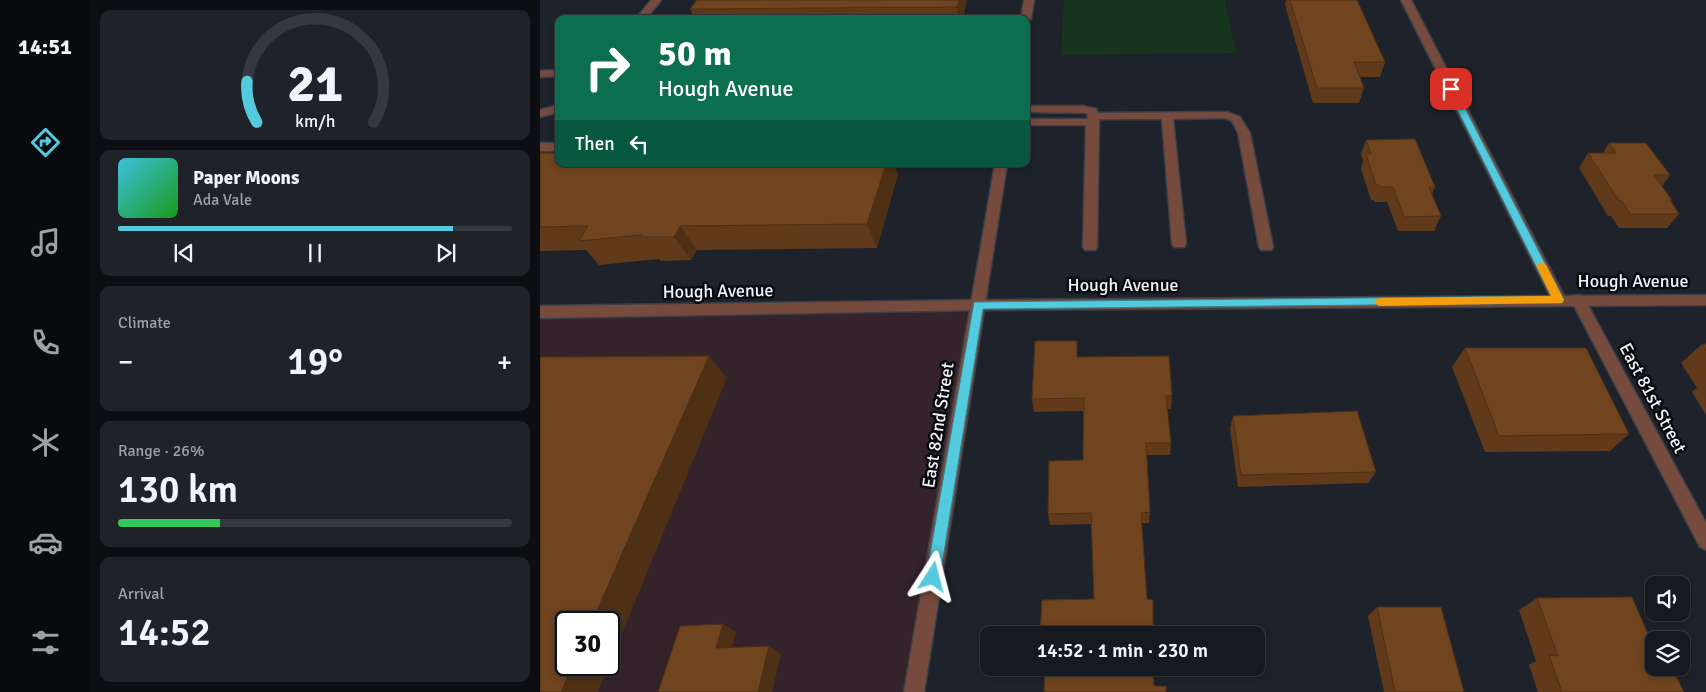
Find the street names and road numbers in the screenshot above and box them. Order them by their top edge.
street label: Hough Avenue [1578,270,1688,292]
street label: Hough Avenue [1068,274,1178,296]
street label: Hough Avenue [662,279,774,303]
street label: East 81st Street [1615,339,1691,457]
street label: East 82nd Street [917,361,959,489]

